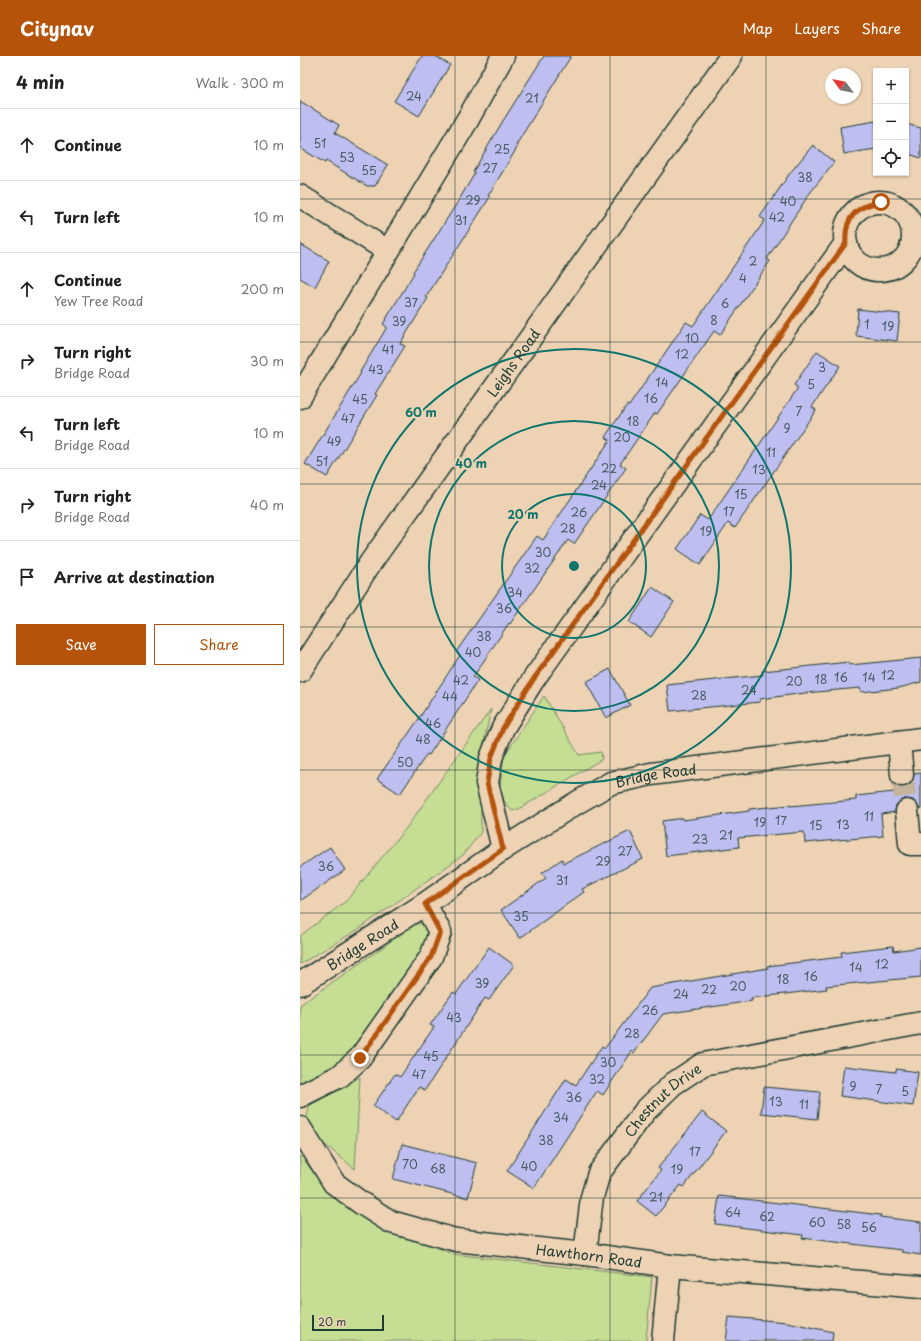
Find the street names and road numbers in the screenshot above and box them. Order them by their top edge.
street label: Leighs Road [481,324,545,401]
street label: Bridge Road [613,758,698,792]
street label: Bridge Road [322,913,403,975]
street label: Chestnut Drive [619,1058,705,1141]
street label: Hawthorn Road [535,1238,643,1272]

